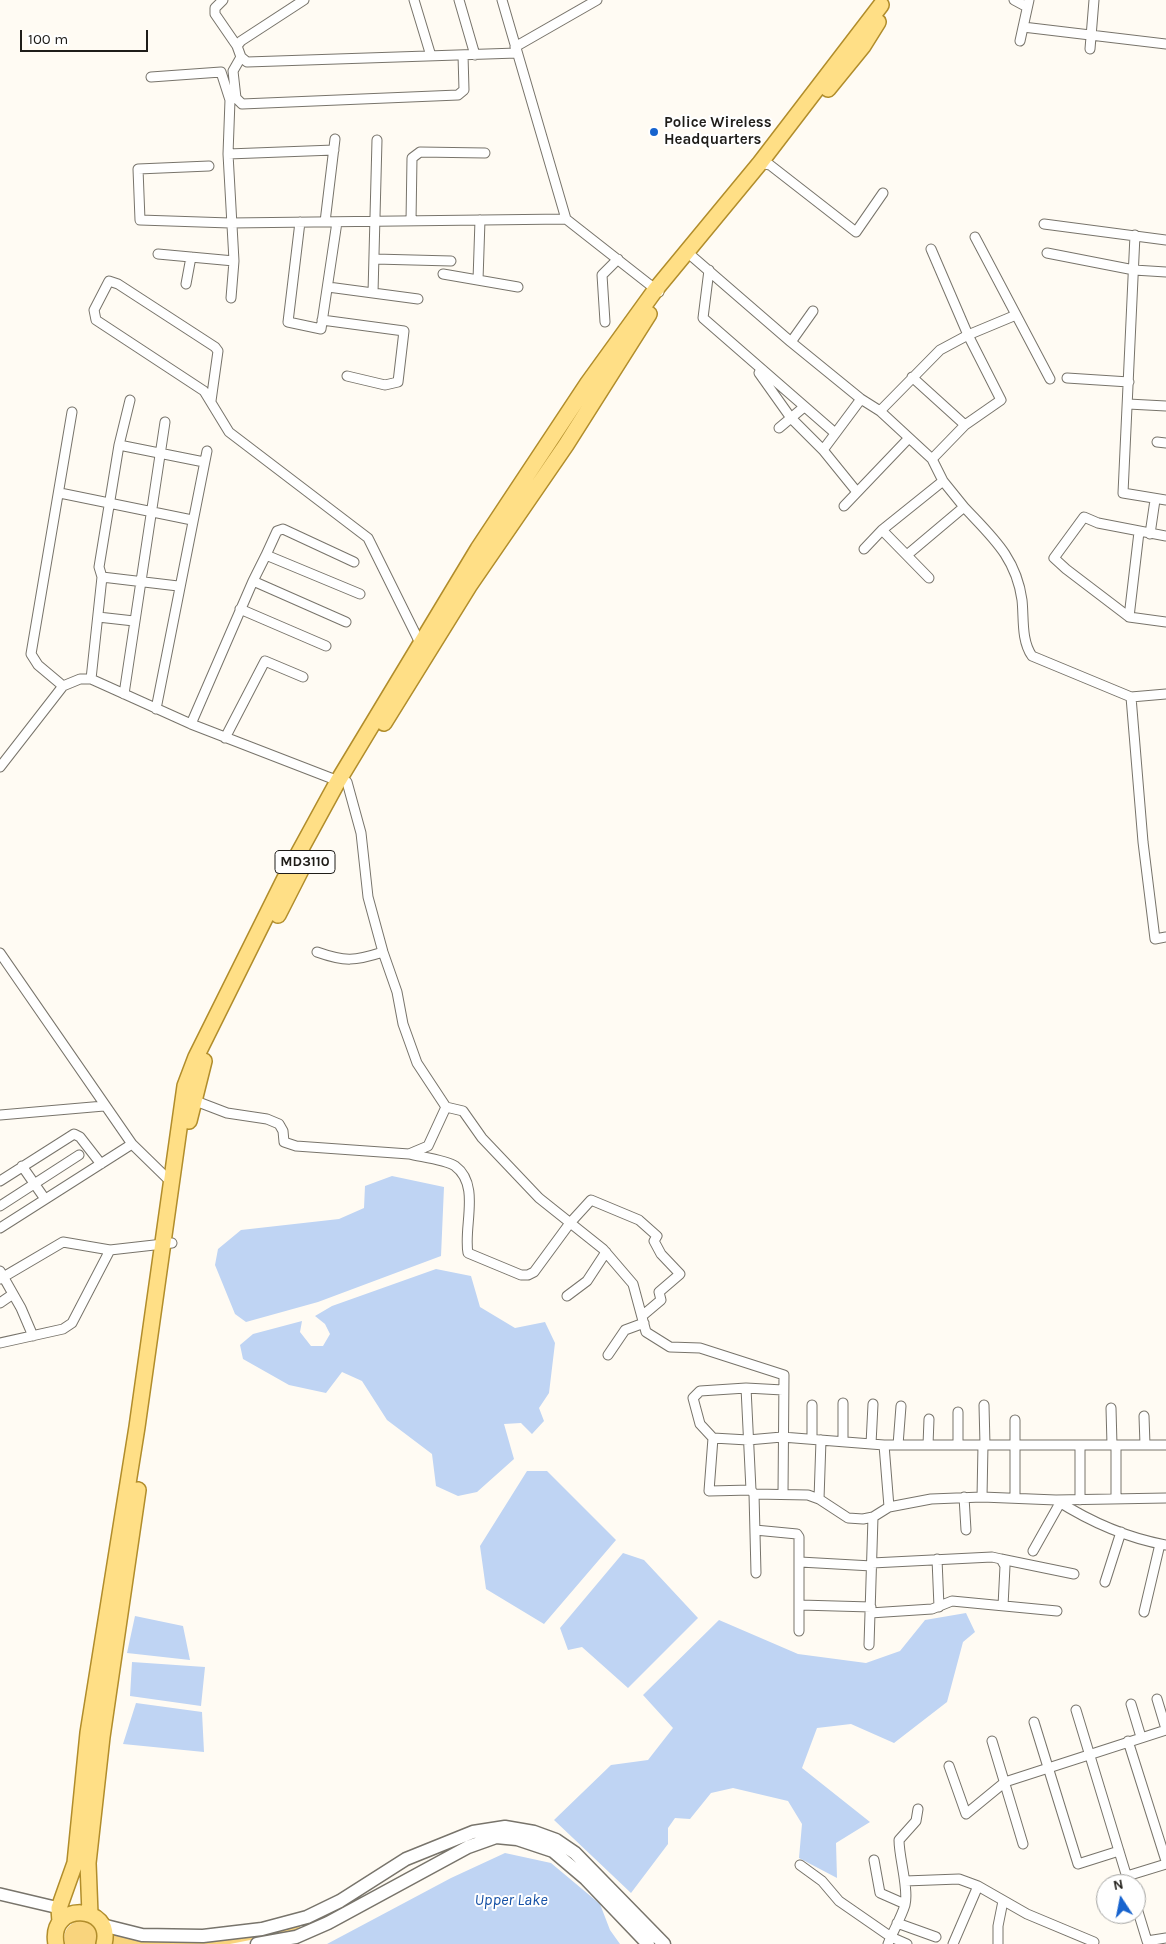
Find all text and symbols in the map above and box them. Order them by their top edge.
scale bar [22,20,150,52]
text: 100 m [28,30,68,48]
place label: Police Wireless Headquarters [664,114,772,149]
marker: Police Wireless Headquarters [648,126,660,138]
road number: MD3110 [275,850,335,874]
north arrow [1096,1874,1146,1924]
text: N [1112,1875,1125,1894]
water label: Upper Lake [474,1890,548,1910]

